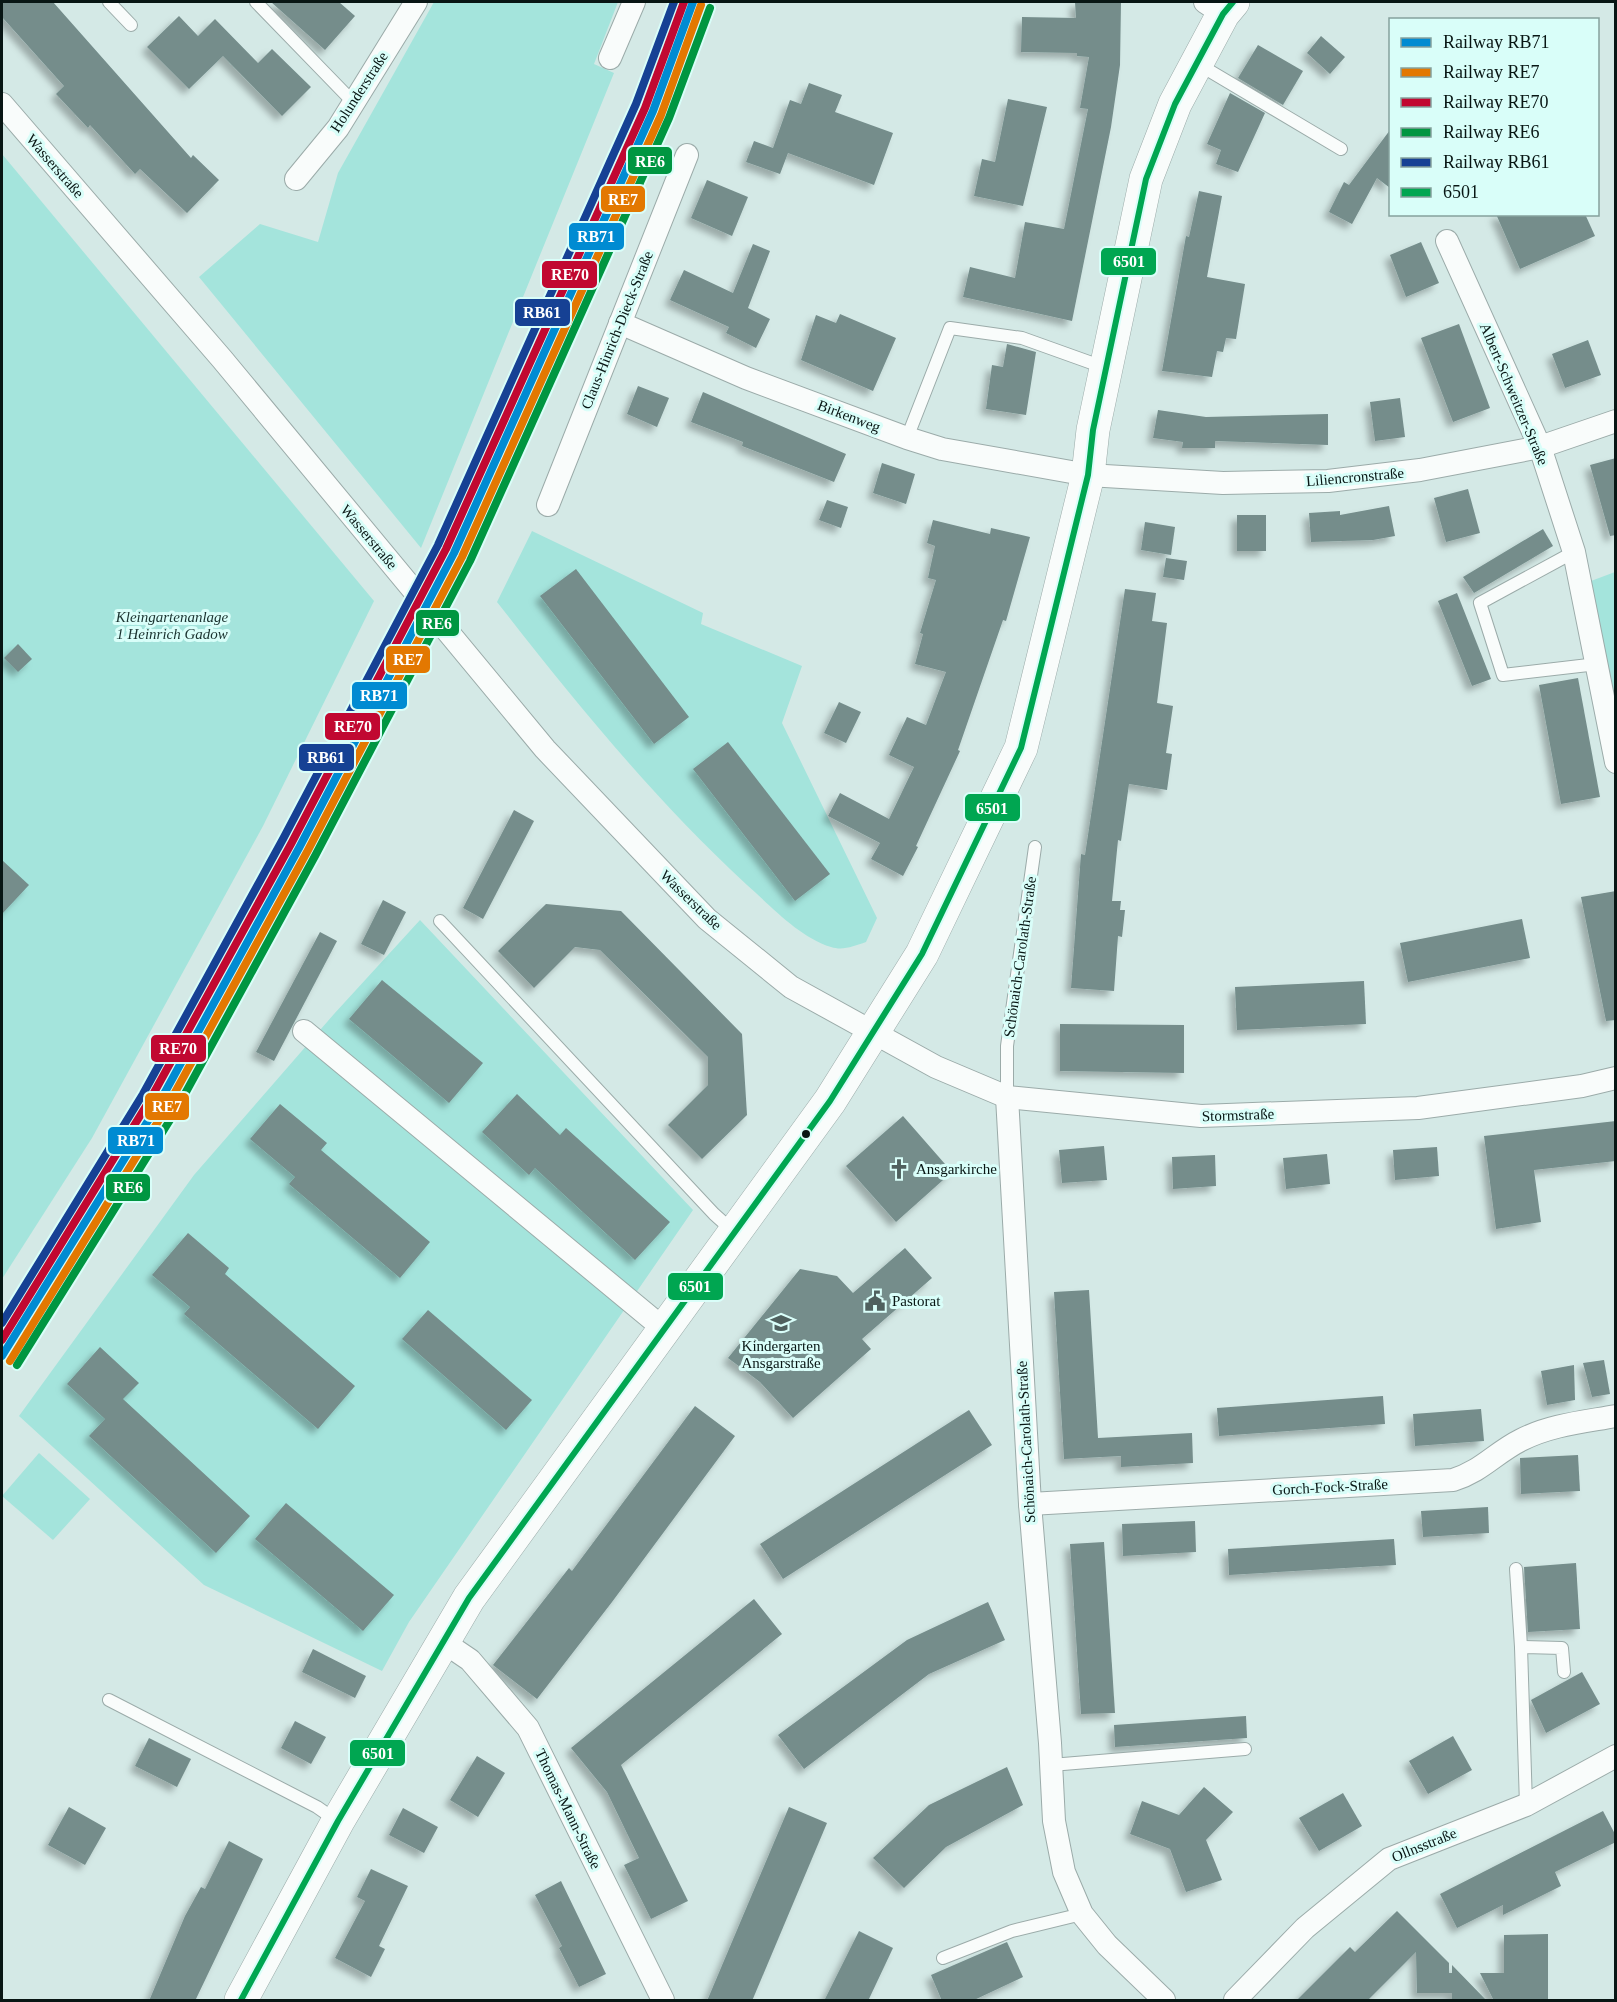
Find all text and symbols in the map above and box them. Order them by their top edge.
legend [1389,18,1599,216]
text: Railway RB71 [1443,32,1550,52]
street label: Holunderstraße [327,49,391,135]
text: Railway RE7 [1443,62,1540,82]
text: Railway RE70 [1443,92,1549,112]
text: Railway RE6 [1443,122,1540,142]
street label: Wasserstraße [23,131,87,201]
line badge: RE6 [627,146,673,175]
text: Railway RB61 [1443,152,1550,172]
text: RE6 [635,153,665,170]
text: 6501 [1443,182,1479,202]
line badge: RE7 [600,185,646,213]
text: RE7 [608,191,638,208]
line badge: RB71 [568,222,625,251]
text: RB71 [577,228,615,245]
line badge: 6501 [1100,247,1157,276]
street label: Claus-Hinrich-Dieck-Straße [578,248,656,411]
text: 6501 [1113,253,1145,270]
line badge: RE70 [541,260,598,289]
text: RE70 [551,266,589,283]
line badge: RB61 [514,298,571,327]
text: RB61 [523,304,561,321]
street label: Albert-Schweitzer-Straße [1477,320,1551,468]
street label: Birkenweg [815,397,883,435]
street label: Liliencronstraße [1305,465,1405,489]
street label: Wasserstraße [338,502,401,573]
park label: Kleingartenanlage 1 Heinrich Gadow [115,609,229,642]
line badge: RE6 [415,609,460,637]
text: RE6 [422,615,452,632]
line badge: RE7 [385,645,431,674]
text: RE7 [393,651,423,668]
line badge: RB71 [351,681,408,710]
text: RB71 [360,687,398,704]
line badge: RE70 [324,712,381,741]
text: RE70 [334,718,372,735]
line badge: RB61 [298,743,355,772]
text: RB61 [307,749,345,766]
line badge: 6501 [964,793,1021,822]
text: 6501 [976,800,1008,817]
street label: Wasserstraße [657,867,725,933]
street label: Schönaich-Carolath-Straße [1001,875,1039,1039]
line badge: RE70 [150,1034,207,1063]
text: RE70 [159,1040,197,1057]
line badge: RE7 [144,1092,190,1121]
text: RE7 [152,1098,182,1115]
street label: Stormstraße [1201,1106,1275,1124]
line badge: RB71 [107,1126,164,1155]
unlabelled marker [800,1128,812,1140]
text: RB71 [117,1132,155,1149]
church icon: Ansgarkirche [887,1157,911,1181]
place label: Ansgarkirche [916,1161,997,1177]
line badge: RE6 [105,1173,151,1202]
text: RE6 [113,1179,143,1196]
line badge: 6501 [667,1272,724,1301]
text: 6501 [679,1278,711,1295]
public building icon: Pastorat [863,1289,887,1313]
place label: Pastorat [892,1293,941,1309]
school or university icon: Kindergarten Ansgarstraße [769,1311,793,1335]
place label: Kindergarten Ansgarstraße [741,1338,821,1371]
street label: Schönaich-Carolath-Straße [1014,1360,1038,1524]
street label: Gorch-Fock-Straße [1272,1476,1389,1498]
line badge: 6501 [349,1739,406,1767]
text: 6501 [362,1745,394,1762]
street label: Thomas-Mann-Straße [532,1746,604,1872]
street label: Ollnsstraße [1389,1825,1459,1865]

